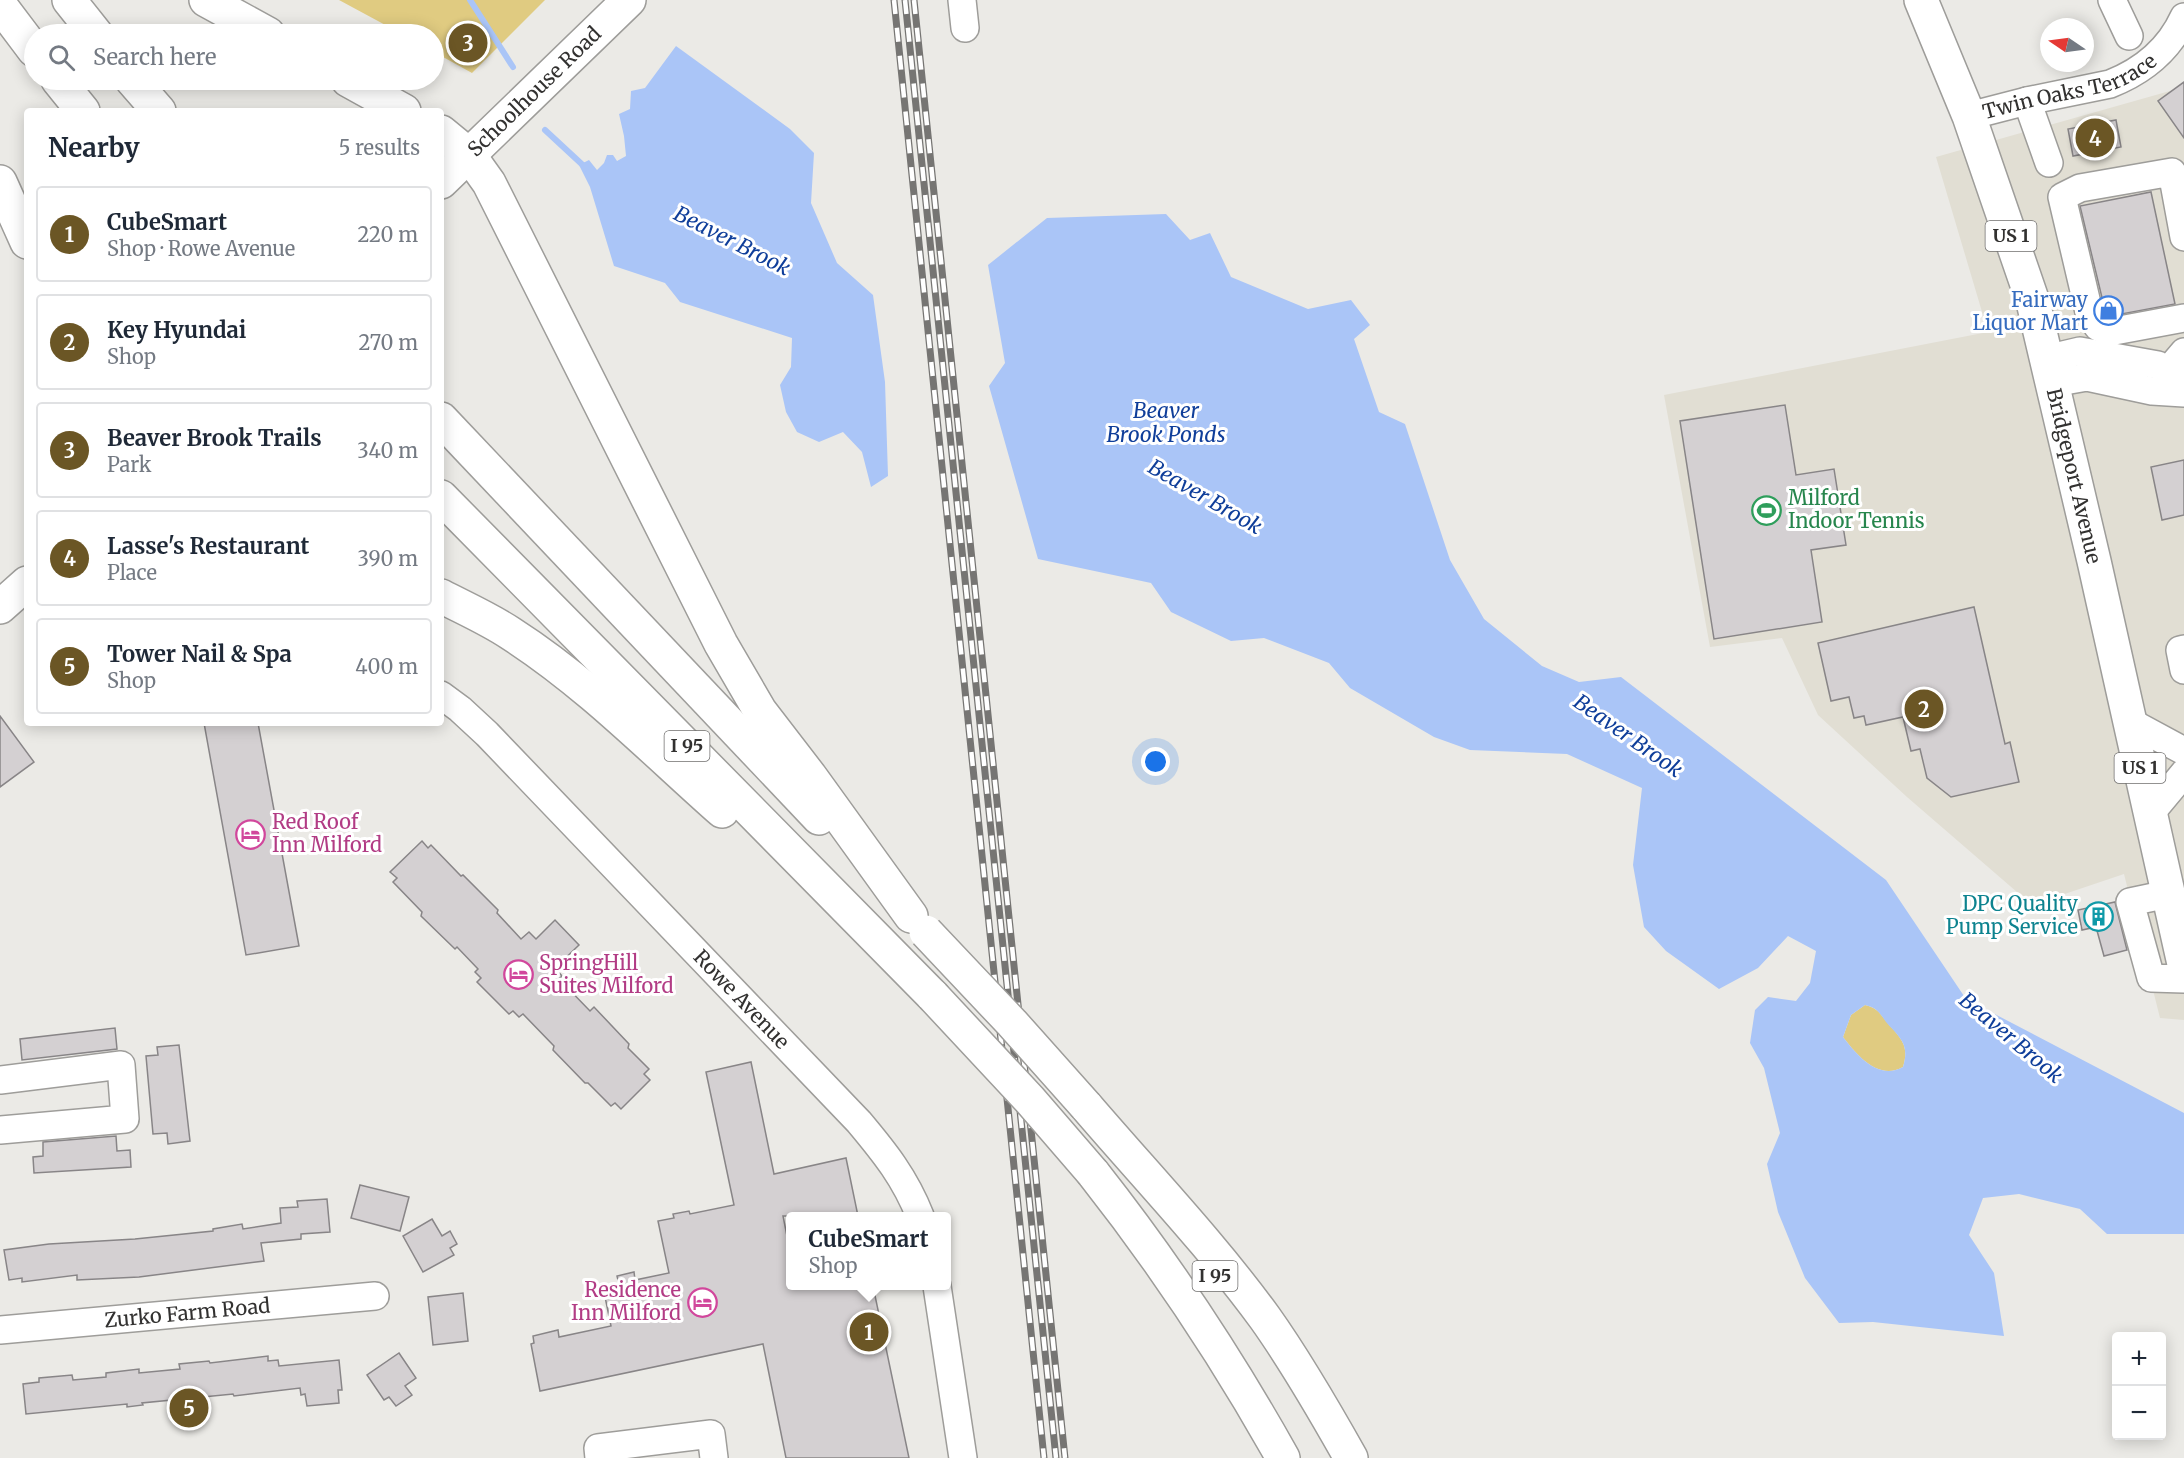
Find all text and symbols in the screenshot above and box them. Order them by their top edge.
north arrow [2040,18,2094,72]
pin: 3 [448,20,488,66]
street label: Schoolhouse Road [462,21,606,161]
search box [24,24,444,90]
icon: search [45,41,78,74]
text: Search here [93,43,216,71]
street label: Twin Oaks Terrace [1980,48,2161,124]
pin: 4 [2076,116,2114,160]
text: Nearby [48,131,140,164]
text: 5 results [339,135,420,160]
water label: Beaver Brook [670,200,795,282]
text: CubeSmart [107,208,227,236]
road number: US 1 [1986,221,2036,251]
text: 1 [65,222,74,247]
text: 220 m [358,222,418,247]
text: Shop · Rowe Avenue [107,236,295,261]
place label: Fairway Liquor Mart [1972,287,2088,335]
shop icon: Fairway Liquor Mart [2093,295,2125,327]
text: Key Hyundai [107,316,246,344]
text: 2 [64,330,75,355]
text: 270 m [358,330,418,355]
text: Shop [107,344,156,369]
street label: Bridgeport Avenue [2042,386,2107,566]
water label: Beaver Brook Ponds [1107,397,1226,448]
text: Beaver Brook Trails [107,424,322,452]
text: 3 [64,438,75,463]
text: 340 m [357,438,418,463]
text: Park [107,452,151,477]
water label: Beaver Brook [1144,453,1267,540]
place label: Milford Indoor Tennis [1788,485,1925,533]
sports icon: Milford Indoor Tennis [1751,494,1783,526]
text: Lasse's Restaurant [107,532,309,560]
text: 4 [63,546,76,571]
text: 390 m [358,546,418,571]
text: Place [107,560,157,585]
text: Tower Nail & Spa [107,640,292,668]
text: 5 [64,654,75,679]
text: 400 m [355,654,418,679]
text: Shop [107,668,156,693]
pin: 2 [1904,686,1944,732]
water label: Beaver Brook [1569,688,1688,783]
road number: I 95 [664,731,710,761]
your location [1141,747,1170,776]
road number: US 1 [2114,753,2166,783]
place label: Red Roof Inn Milford [272,809,382,857]
hotel icon: Red Roof Inn Milford [235,818,267,850]
place label: DPC Quality Pump Service [1946,891,2078,939]
building icon: DPC Quality Pump Service [2083,900,2115,932]
street label: Rowe Avenue [689,944,795,1054]
place label: SpringHill Suites Milford [539,950,674,998]
hotel icon: SpringHill Suites Milford [502,958,534,990]
water label: Beaver Brook [1954,986,2069,1089]
popup [786,1212,951,1290]
text: CubeSmart [808,1225,929,1253]
text: Shop [808,1253,857,1278]
road number: I 95 [1192,1261,1238,1291]
place label: Residence Inn Milford [571,1277,681,1325]
hotel icon: Residence Inn Milford [686,1286,718,1318]
street label: Zurko Farm Road [103,1293,271,1332]
pin: 1 [850,1310,888,1354]
map controls [2112,1332,2166,1440]
button: + [2112,1332,2166,1386]
pin: 5 [170,1386,208,1430]
button: − [2112,1386,2166,1440]

